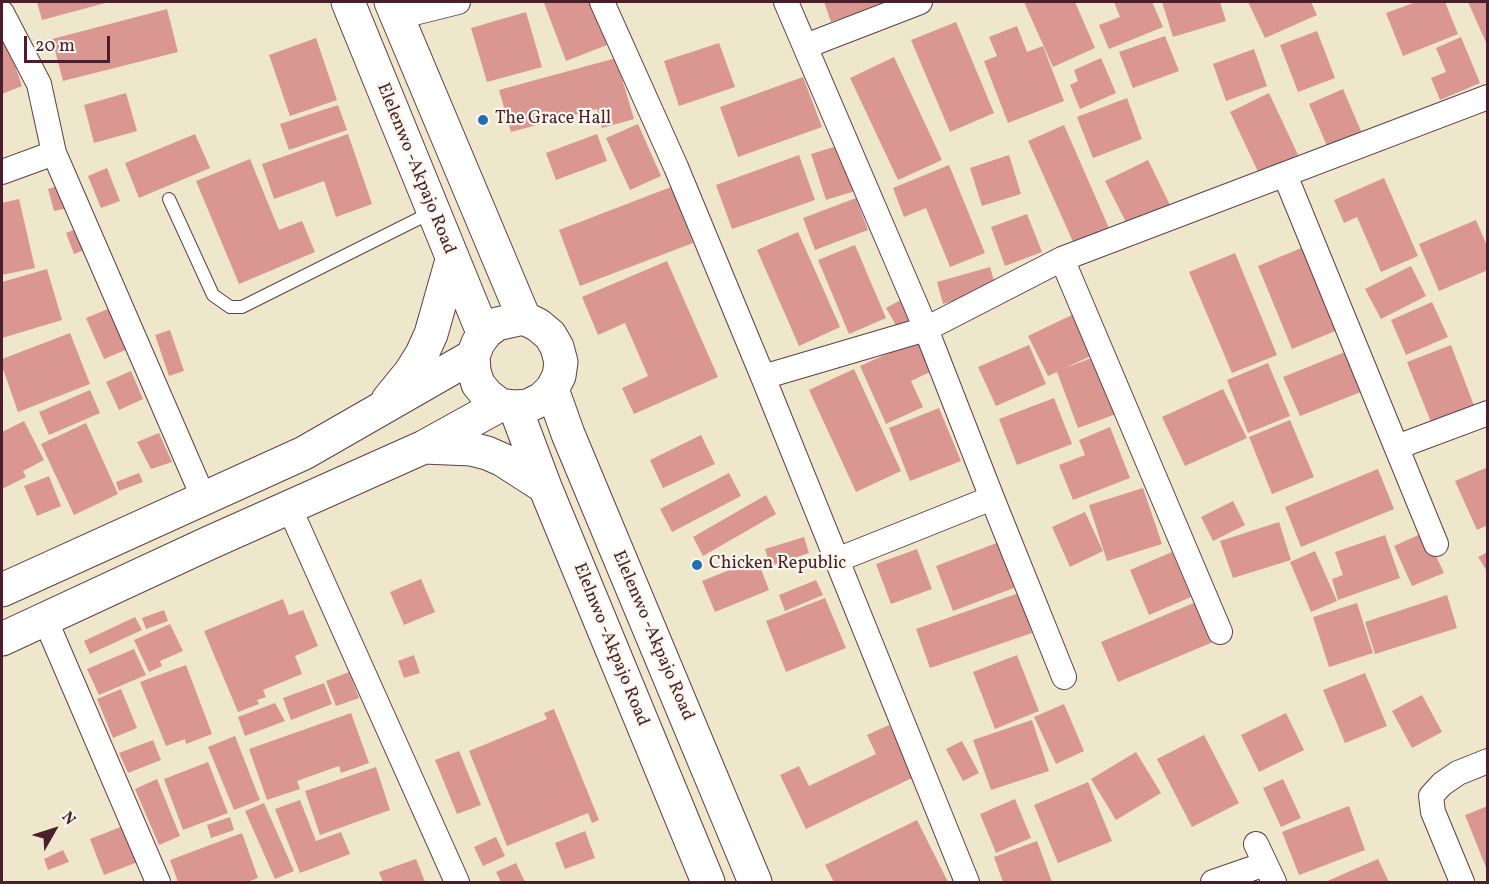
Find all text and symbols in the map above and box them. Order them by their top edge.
scale bar [27,24,112,62]
text: 20 m [35,34,75,59]
street label: Elelenwo -Akpajo Road [371,80,459,258]
place label: The Grace Hall [495,109,611,131]
marker: The Grace Hall [476,113,490,127]
street label: Elelenwo -Akpajo Road [606,548,698,724]
place label: Chicken Republic [709,554,846,576]
marker: Chicken Republic [690,558,704,572]
street label: Elelnwo -Akpajo Road [567,560,653,730]
north arrow [24,800,84,860]
text: N [56,807,80,830]

